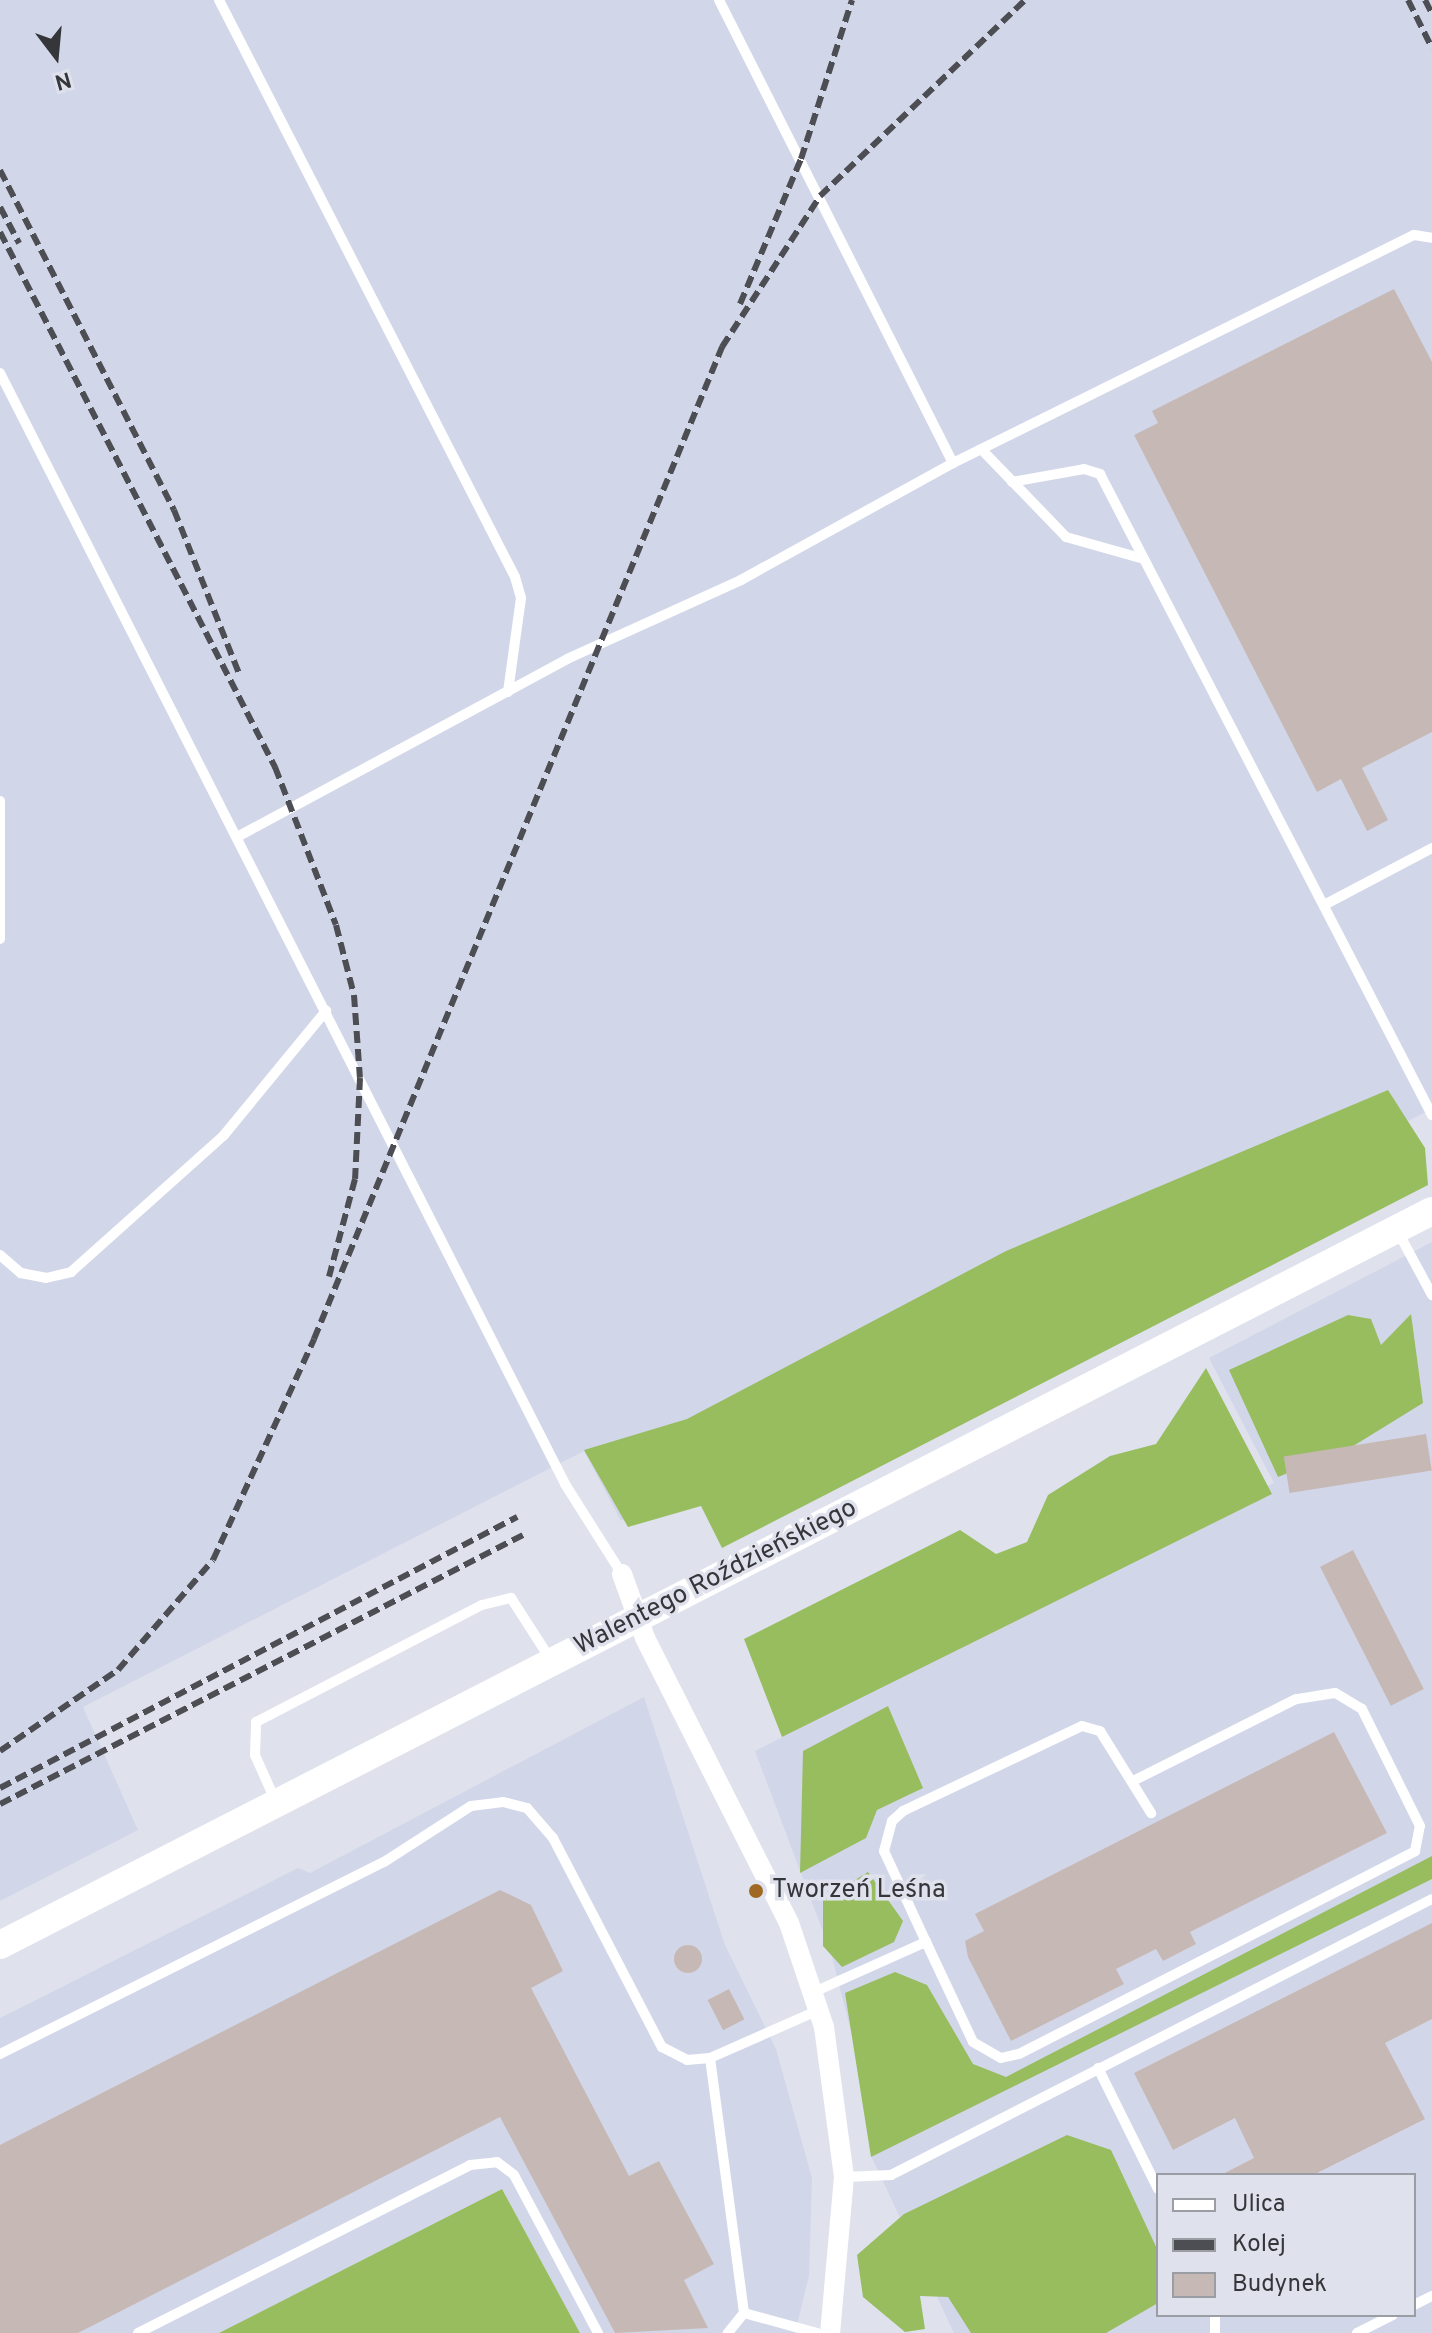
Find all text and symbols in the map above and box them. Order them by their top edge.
north arrow [16,16,96,96]
text: N [51,64,74,95]
street label: Walentego Roździeńskiego [570,1493,862,1663]
place label: Tworzeń Leśna [772,1875,946,1907]
marker: Tworzeń Leśna [747,1882,765,1900]
legend [1156,2173,1416,2317]
text: Ulica [1232,2190,1285,2220]
text: Kolej [1232,2230,1286,2260]
text: Budynek [1232,2270,1327,2300]

